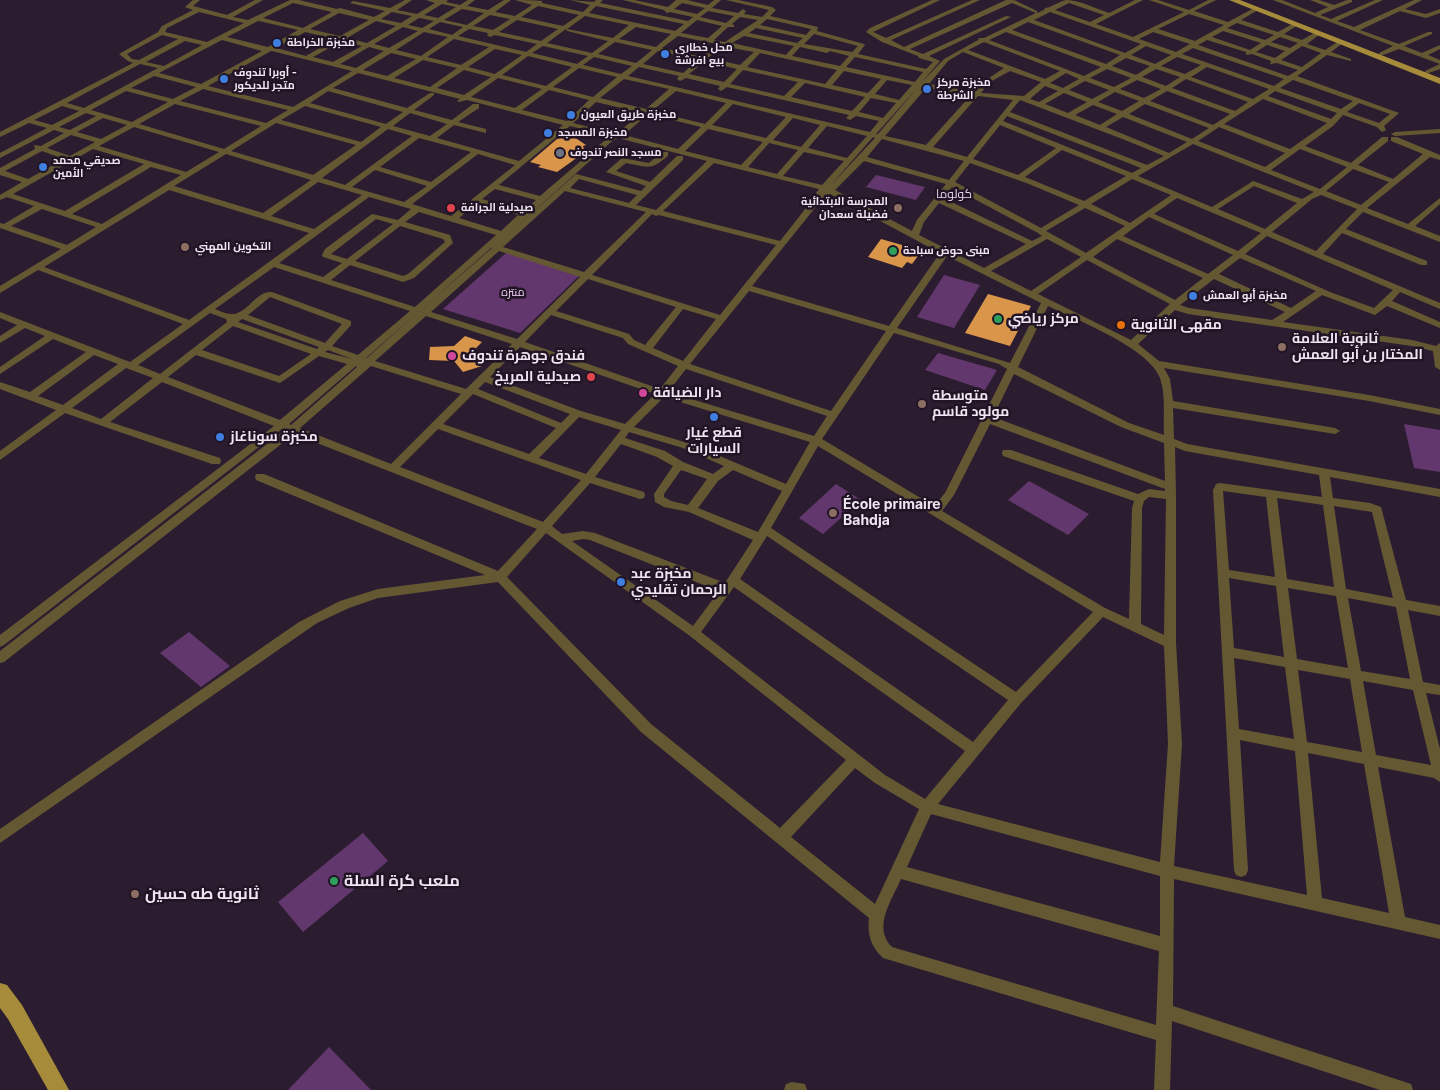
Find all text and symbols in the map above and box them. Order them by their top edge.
place label: مخبزة الخراطة [287,36,355,50]
marker: مخبزة الخراطة [271,37,283,49]
place label: محل خطاري بيع افرشة [675,41,733,67]
marker: محل خطاري بيع افرشة [659,48,671,60]
place label: أوبرا تندوف - متجر للديكور [234,66,297,92]
marker: أوبرا تندوف - متجر للديكور [218,73,230,85]
place label: مخبزة مركز الشرطة [937,76,991,102]
marker: مخبزة مركز الشرطة [921,83,933,95]
place label: مخبزة طريق العيون [581,108,676,122]
marker: مخبزة طريق العيون [565,109,577,121]
place label: مخبزة المسجد [558,126,627,140]
marker: مخبزة المسجد [542,127,554,139]
place label: مسجد النصر تندوف [570,146,661,160]
marker: مسجد النصر تندوف [554,147,566,159]
place label: صديقي محمد الأمين [53,154,120,180]
marker: صديقي محمد الأمين [37,161,49,173]
district label: كولوما [936,187,972,201]
place label: المدرسة الابتدائية فضيلة سعدان [801,195,888,221]
place label: صيدلية الجرافة [461,201,533,215]
marker: صيدلية الجرافة [445,202,457,214]
marker: المدرسة الابتدائية فضيلة سعدان [892,202,904,214]
place label: التكوين المهني [195,240,271,254]
marker: التكوين المهني [179,241,191,253]
place label: مبنى حوض سباحة [903,244,990,258]
marker: مبنى حوض سباحة [887,245,899,257]
park label: منتزه [501,286,525,300]
place label: مخبزة أبو العمش [1203,289,1287,303]
marker: مخبزة أبو العمش [1187,290,1199,302]
place label: مركز رياضي [1008,311,1079,327]
marker: مركز رياضي [992,313,1004,325]
place label: مقهى الثانوية [1131,317,1222,333]
marker: مقهى الثانوية [1115,319,1127,331]
place label: ثانوية العلامة المختار بن أبو العمش [1292,331,1423,364]
marker: ثانوية العلامة المختار بن أبو العمش [1276,341,1288,353]
place label: فندق جوهرة تندوف [462,348,585,364]
marker: فندق جوهرة تندوف [446,350,458,362]
place label: صيدلية المريخ [495,369,581,385]
marker: صيدلية المريخ [585,371,597,383]
place label: دار الضيافة [653,385,721,401]
marker: دار الضيافة [637,387,649,399]
place label: متوسطة مولود قاسم [932,388,1009,421]
marker: متوسطة مولود قاسم [916,398,928,410]
marker: قطع غيار السيارات [708,411,720,423]
place label: قطع غيار السيارات [686,425,742,458]
place label: مخبزة سوناغاز [230,429,318,445]
marker: مخبزة سوناغاز [214,431,226,443]
place label: École primaire Bahdja [843,497,941,530]
marker: École primaire Bahdja [827,507,839,519]
place label: مخبزة عبد الرحمان تقليدي [631,566,727,598]
marker: مخبزة عبد الرحمان تقليدي [615,576,627,588]
place label: ملعب كرة السلة [344,871,460,891]
marker: ملعب كرة السلة [328,875,340,887]
place label: ثانوية طه حسين [145,884,259,904]
marker: ثانوية طه حسين [129,888,141,900]

